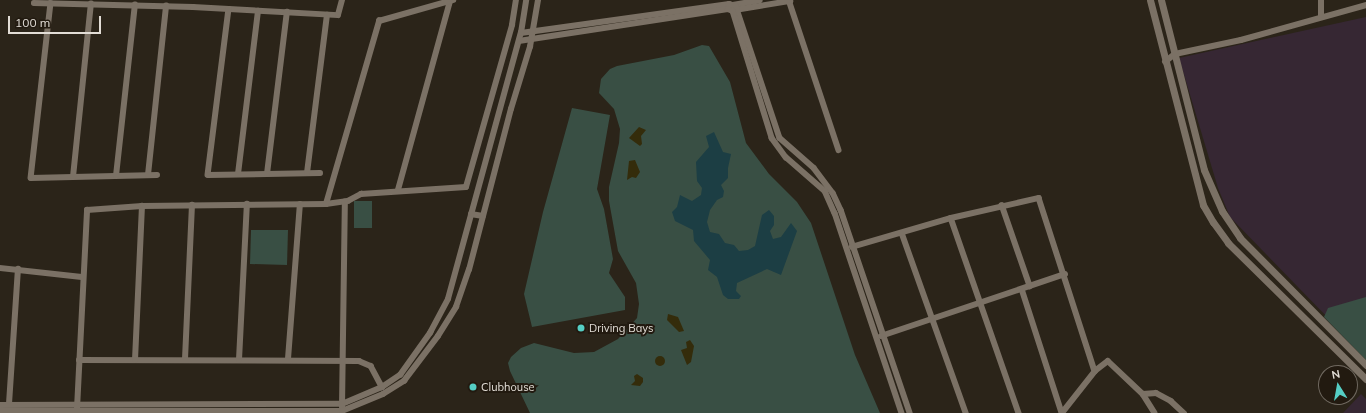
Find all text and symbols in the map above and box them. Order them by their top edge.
scale bar [10,8,103,34]
text: 100 m [15,15,50,30]
place label: Driving Bays [589,321,653,335]
marker: Driving Bays [576,323,586,333]
north arrow [1318,365,1358,405]
text: N [1330,367,1341,382]
place label: Clubhouse [481,380,535,394]
marker: Clubhouse [468,382,478,392]

